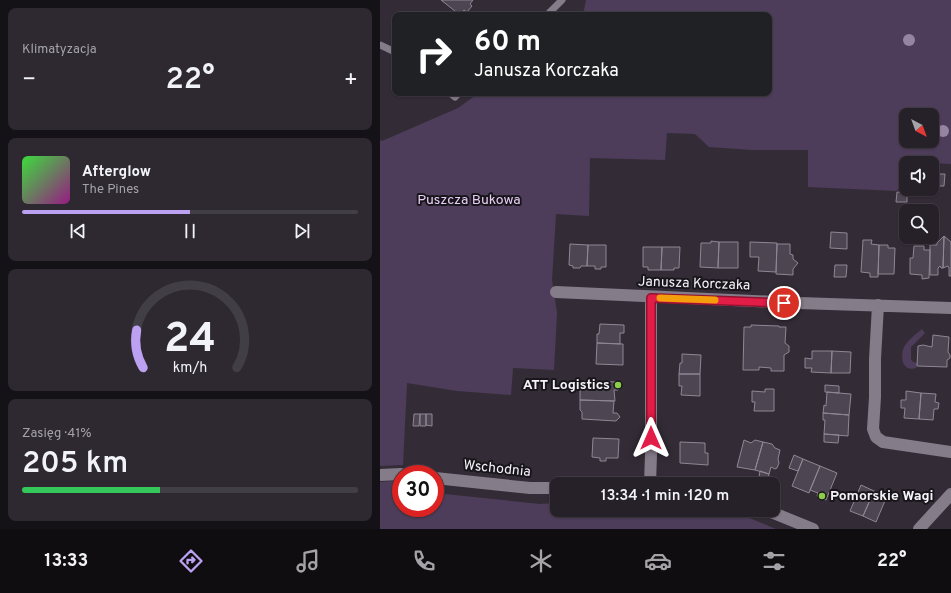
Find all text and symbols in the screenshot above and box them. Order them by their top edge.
text: 60 m [474,25,541,61]
icon: right [408,28,460,80]
text: Klimatyzacja [22,42,97,58]
text: Janusza Korczaka [474,60,619,83]
text: 22° [165,62,215,99]
text: − [22,67,36,94]
text: + [344,67,358,94]
north arrow [899,108,939,148]
map controls [899,108,939,244]
button: sound [899,156,939,196]
text: Afterglow [82,163,151,182]
text: The Pines [82,182,139,198]
park label: Puszcza Bukowa [417,192,521,209]
button: search [899,204,939,244]
icon: previous [67,220,89,242]
icon: pause [179,220,201,242]
icon: next [291,220,313,242]
street label: Janusza Korczaka [637,274,751,294]
pin [767,286,801,320]
icon: arrive [773,292,795,314]
text: 24 [164,313,216,366]
text: km/h [173,358,207,376]
place label: ATT Logistics [523,377,610,394]
marker: ATT Logistics [613,380,623,390]
position arrow [630,417,672,459]
text: Zasięg · 41% [22,426,92,442]
text: 205 km [22,446,128,483]
street label: Wschodnia [462,457,532,481]
speed limit sign: 30 [392,465,444,517]
text: 13:34 · 1 min · 120 m [601,487,729,506]
place label: Pomorskie Wagi [830,488,934,505]
marker: Pomorskie Wagi [817,491,827,501]
icon: directions [177,547,205,575]
icon: music [294,547,322,575]
icon: phone [410,547,438,575]
icon: climate [527,547,555,575]
icon: car [644,547,672,575]
icon: filters [760,547,788,575]
text: 13:33 [44,550,88,573]
text: 22° [877,550,907,573]

